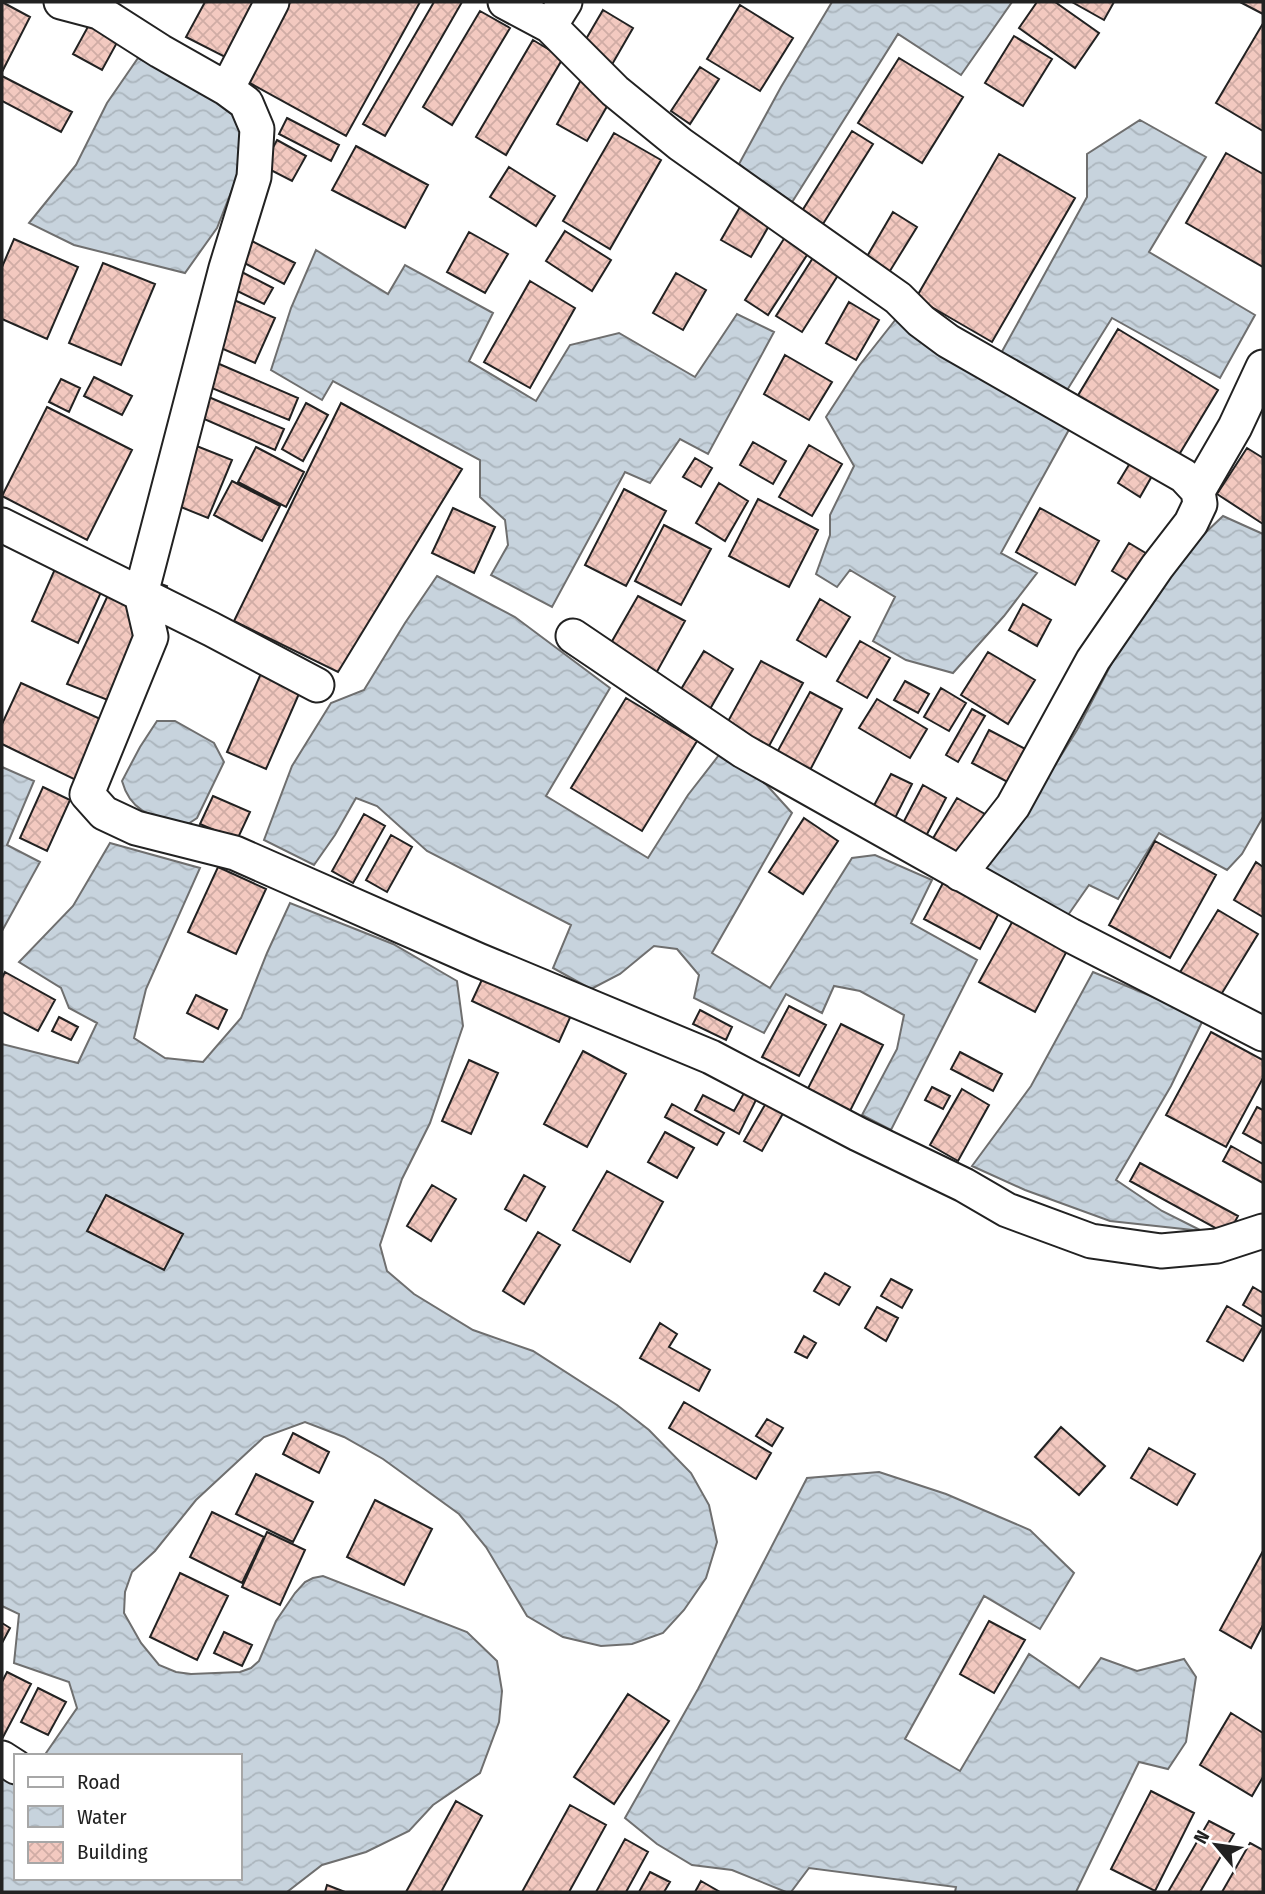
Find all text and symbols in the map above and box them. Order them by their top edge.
legend [14,1754,242,1880]
text: Road [77,1769,121,1795]
text: Water [77,1804,127,1830]
north arrow [1181,1810,1251,1880]
text: N [1189,1826,1214,1848]
text: Building [77,1839,148,1865]

